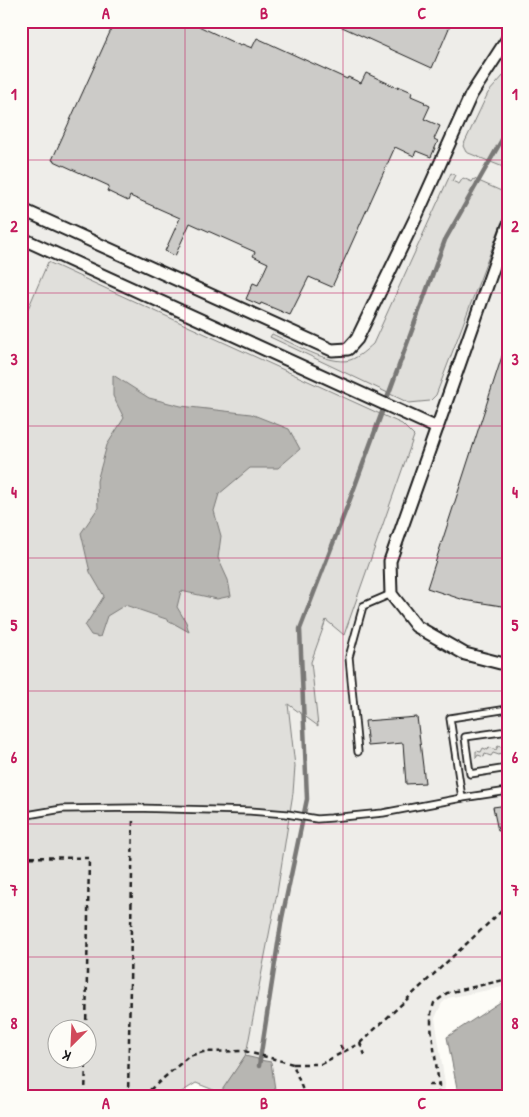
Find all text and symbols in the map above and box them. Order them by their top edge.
text: A [102,2,110,24]
text: B [260,2,268,24]
text: C [418,2,427,24]
text: 1 [11,83,17,105]
text: 1 [512,83,518,105]
text: 2 [10,215,18,237]
text: 2 [511,215,519,237]
text: 3 [10,348,18,370]
text: 3 [511,348,519,370]
text: 4 [11,481,17,503]
text: 4 [512,481,518,503]
text: 5 [11,614,18,636]
text: 5 [512,614,519,636]
text: 6 [11,746,18,768]
text: 6 [512,746,519,768]
text: 7 [9,879,18,901]
text: 7 [510,879,519,901]
text: 8 [11,1012,18,1034]
text: 8 [512,1012,519,1034]
north arrow [48,1020,98,1070]
text: K [59,1046,74,1067]
text: A [102,1092,110,1114]
text: B [260,1092,268,1114]
text: C [418,1092,427,1114]

